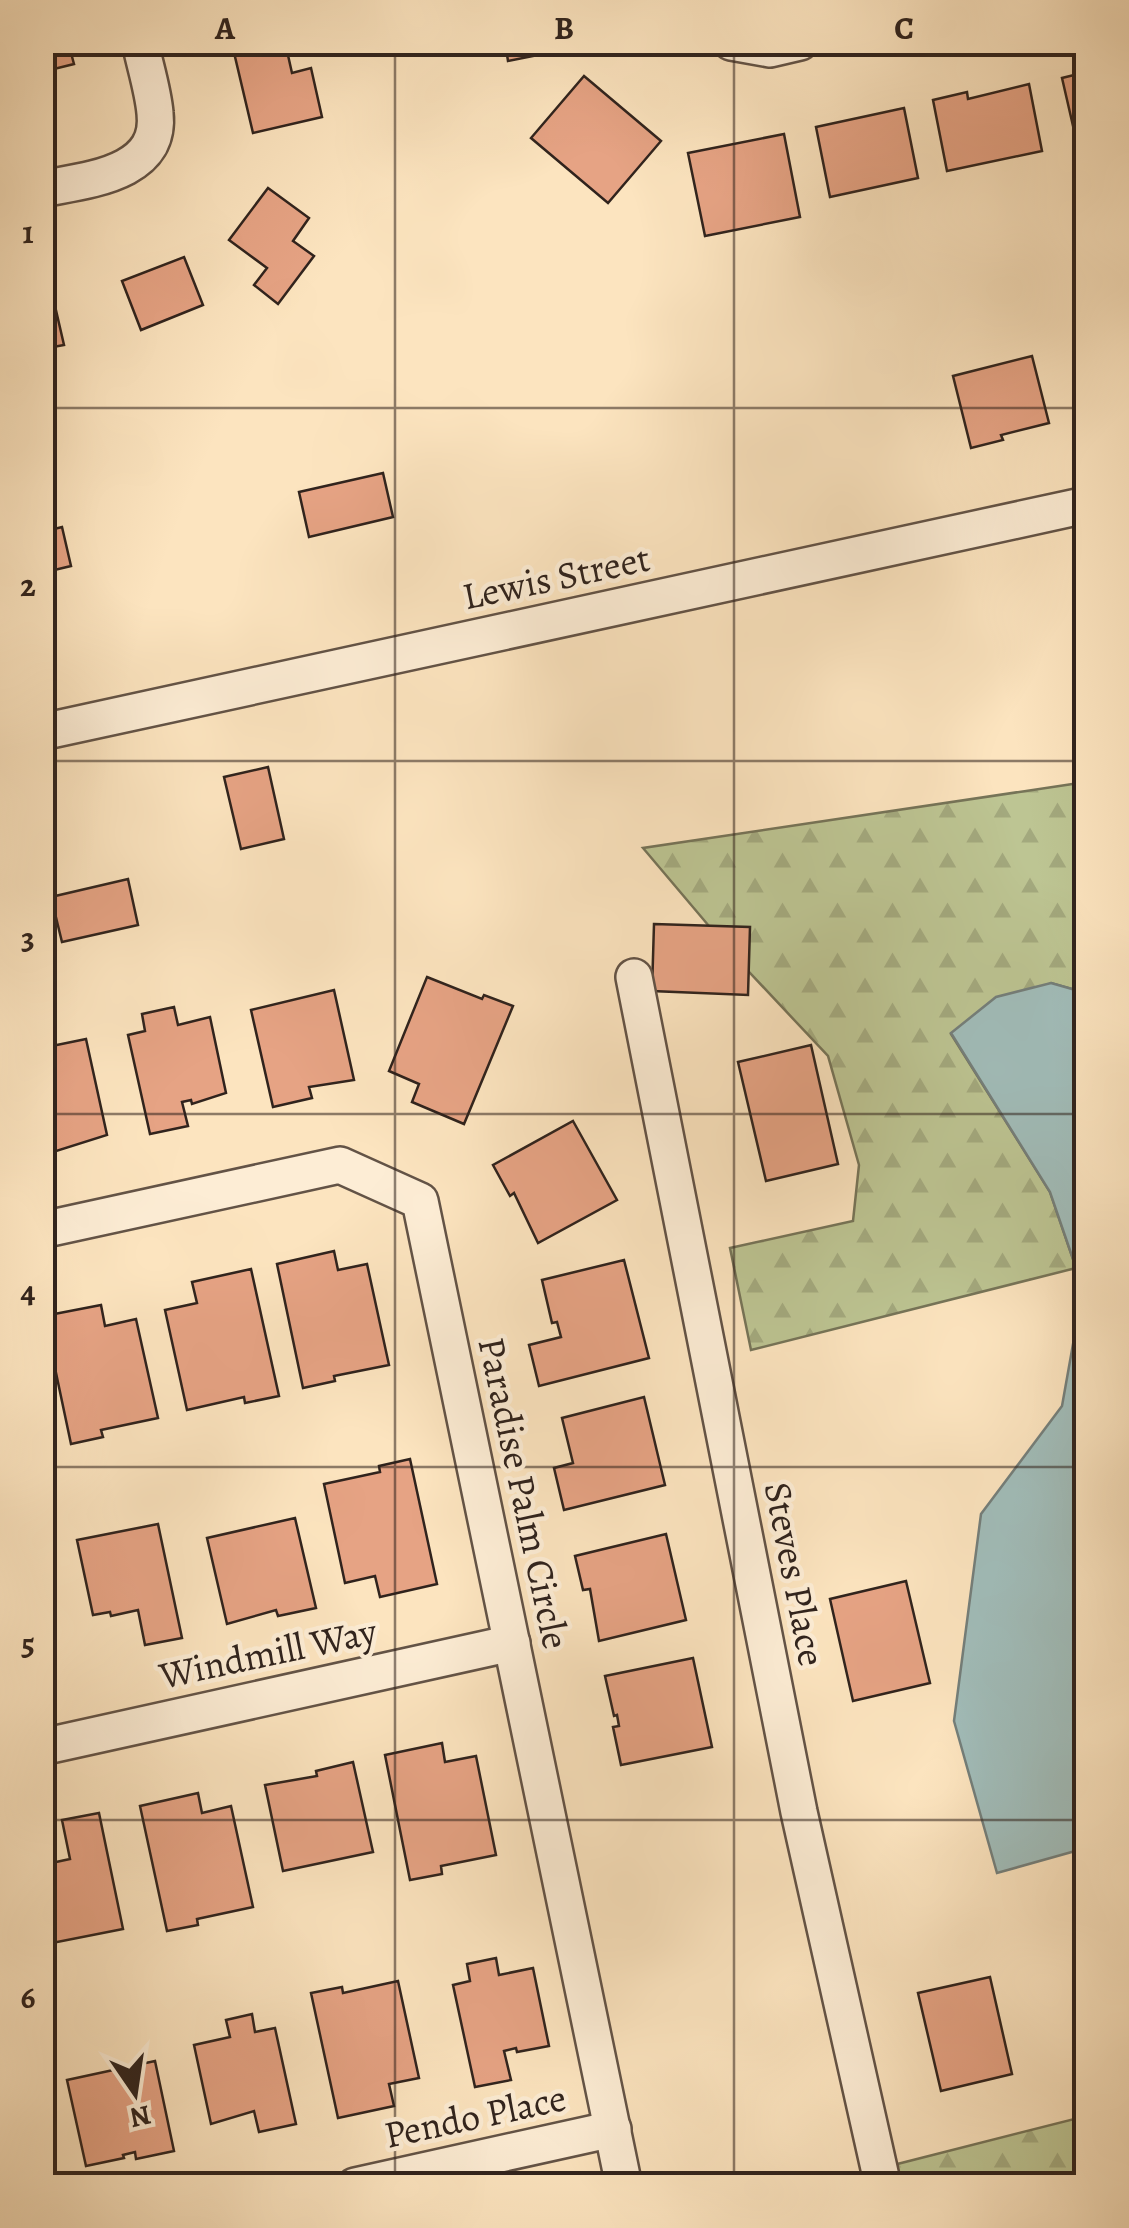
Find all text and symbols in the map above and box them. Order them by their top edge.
text: A [214,6,236,50]
text: B [554,6,574,50]
text: C [894,6,914,50]
text: 1 [22,210,34,254]
street label: Lewis Street [458,532,654,622]
text: 2 [20,563,36,607]
text: 3 [21,916,35,960]
text: 4 [20,1269,36,1313]
street label: Paradise Palm Circle [466,1332,582,1654]
street label: Steves Place [752,1478,838,1670]
street label: Windmill Way [154,1604,382,1702]
text: 5 [21,1622,35,1666]
text: 6 [21,1975,36,2019]
north arrow [85,2043,185,2143]
street label: Pendo Place [379,2071,571,2161]
text: N [126,2096,155,2137]

